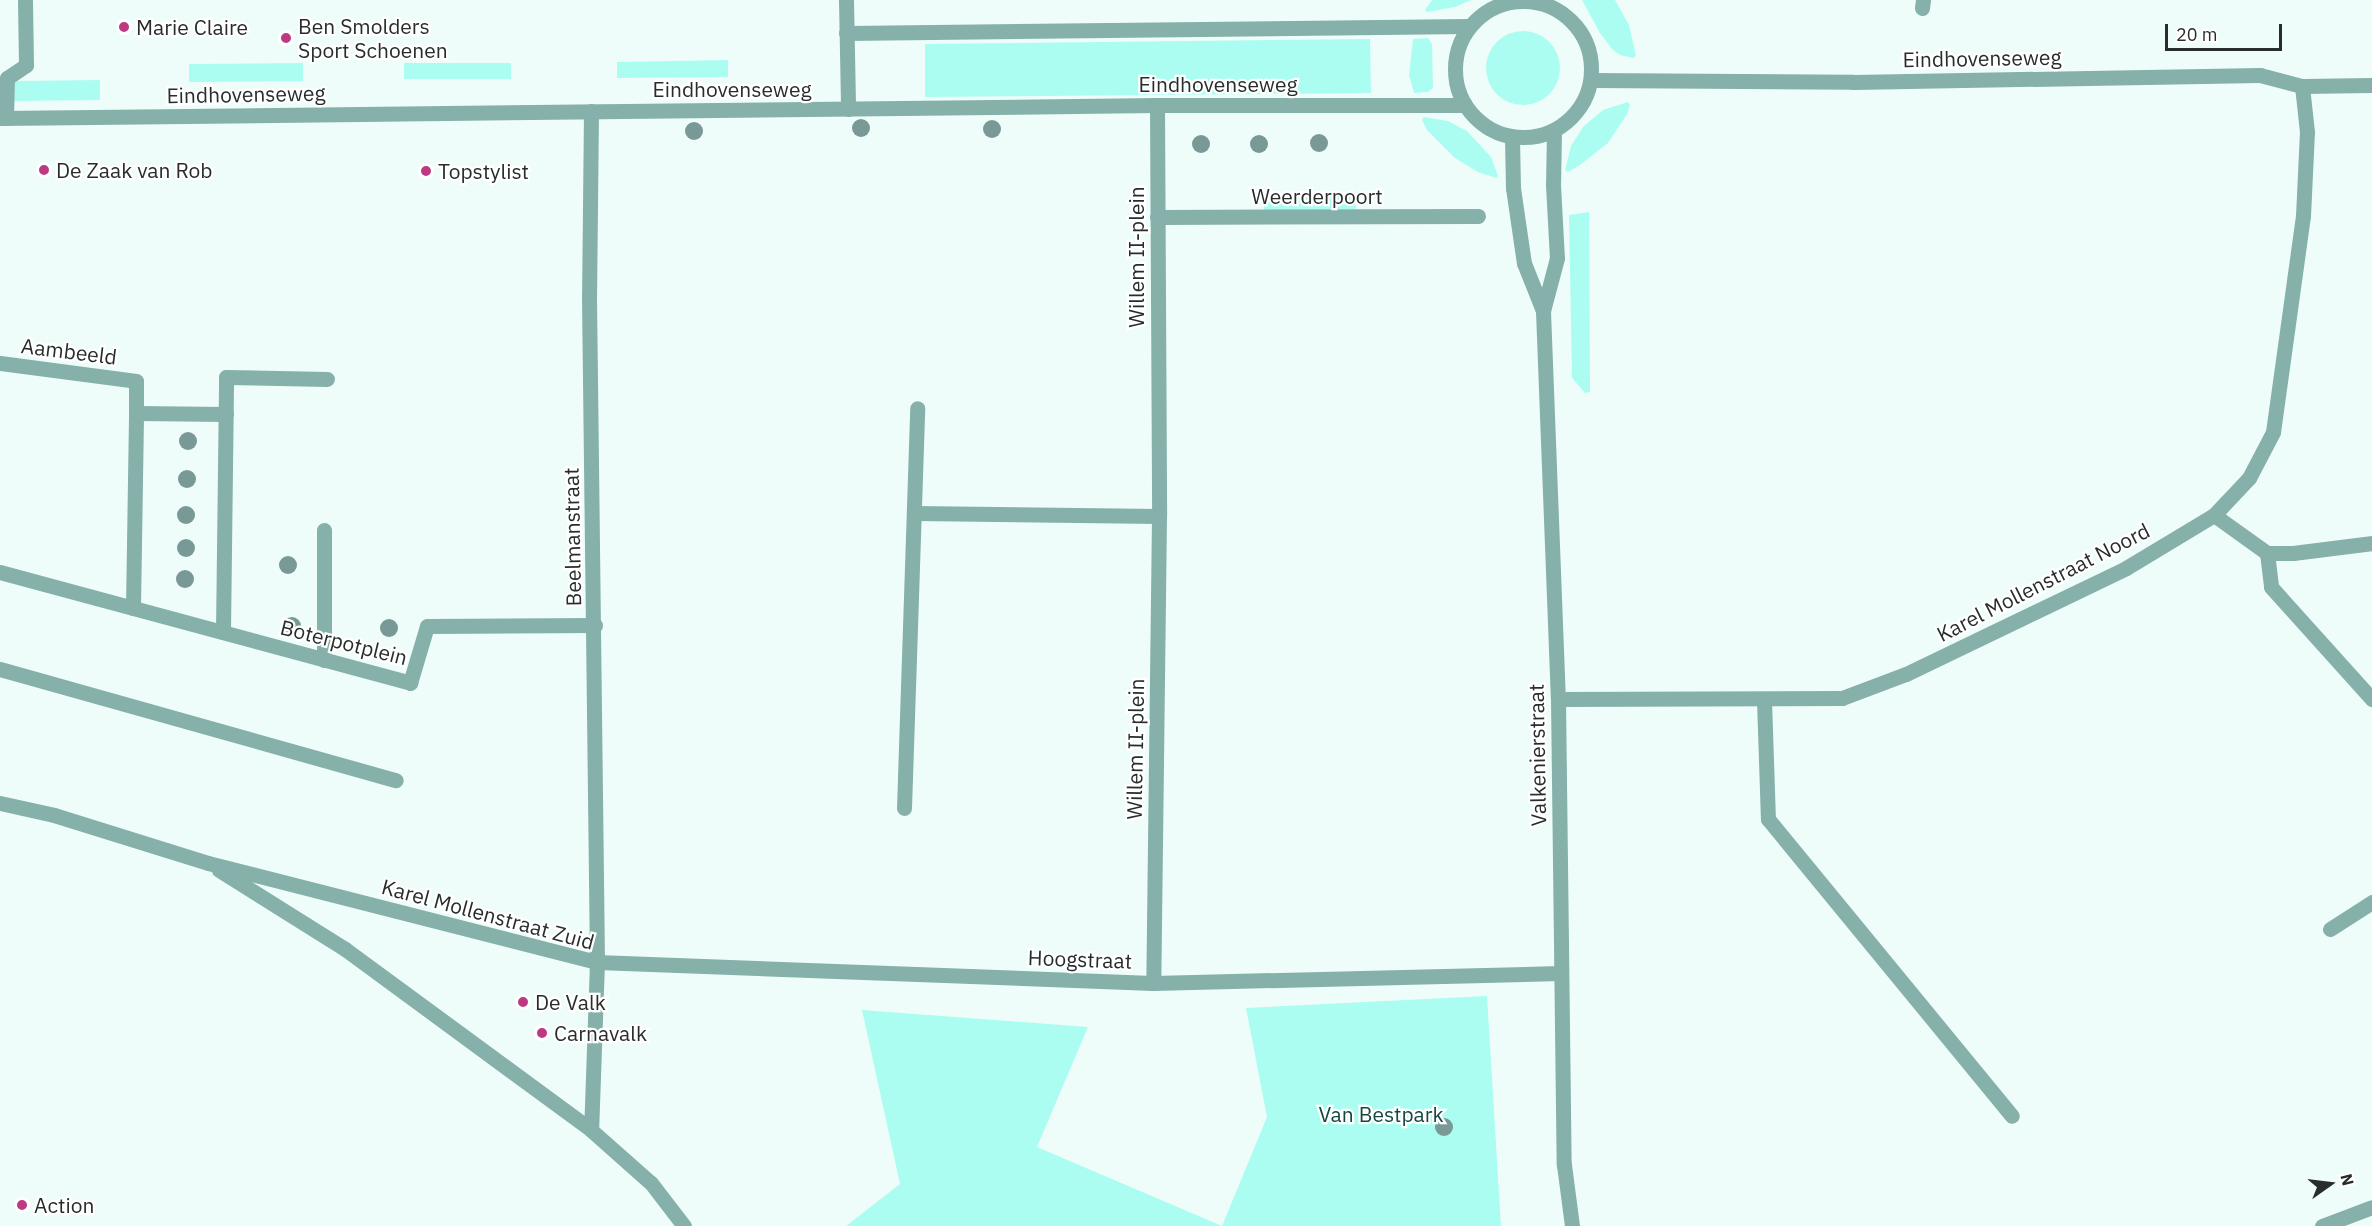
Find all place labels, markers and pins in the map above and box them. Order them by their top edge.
place label: Ben Smolders Sport Schoenen [298,13,448,63]
place label: Marie Claire [136,14,248,40]
marker: Marie Claire [117,20,131,34]
marker: Ben Smolders Sport Schoenen [279,31,293,45]
place label: De Zaak van Rob [56,157,213,183]
place label: Topstylist [438,158,529,184]
marker: De Zaak van Rob [37,163,51,177]
marker: Topstylist [419,164,433,178]
place label: De Valk [535,989,606,1015]
marker: De Valk [516,995,530,1009]
place label: Carnavalk [554,1020,647,1046]
marker: Carnavalk [535,1026,549,1040]
place label: Action [34,1192,94,1218]
marker: Action [15,1198,29,1212]

